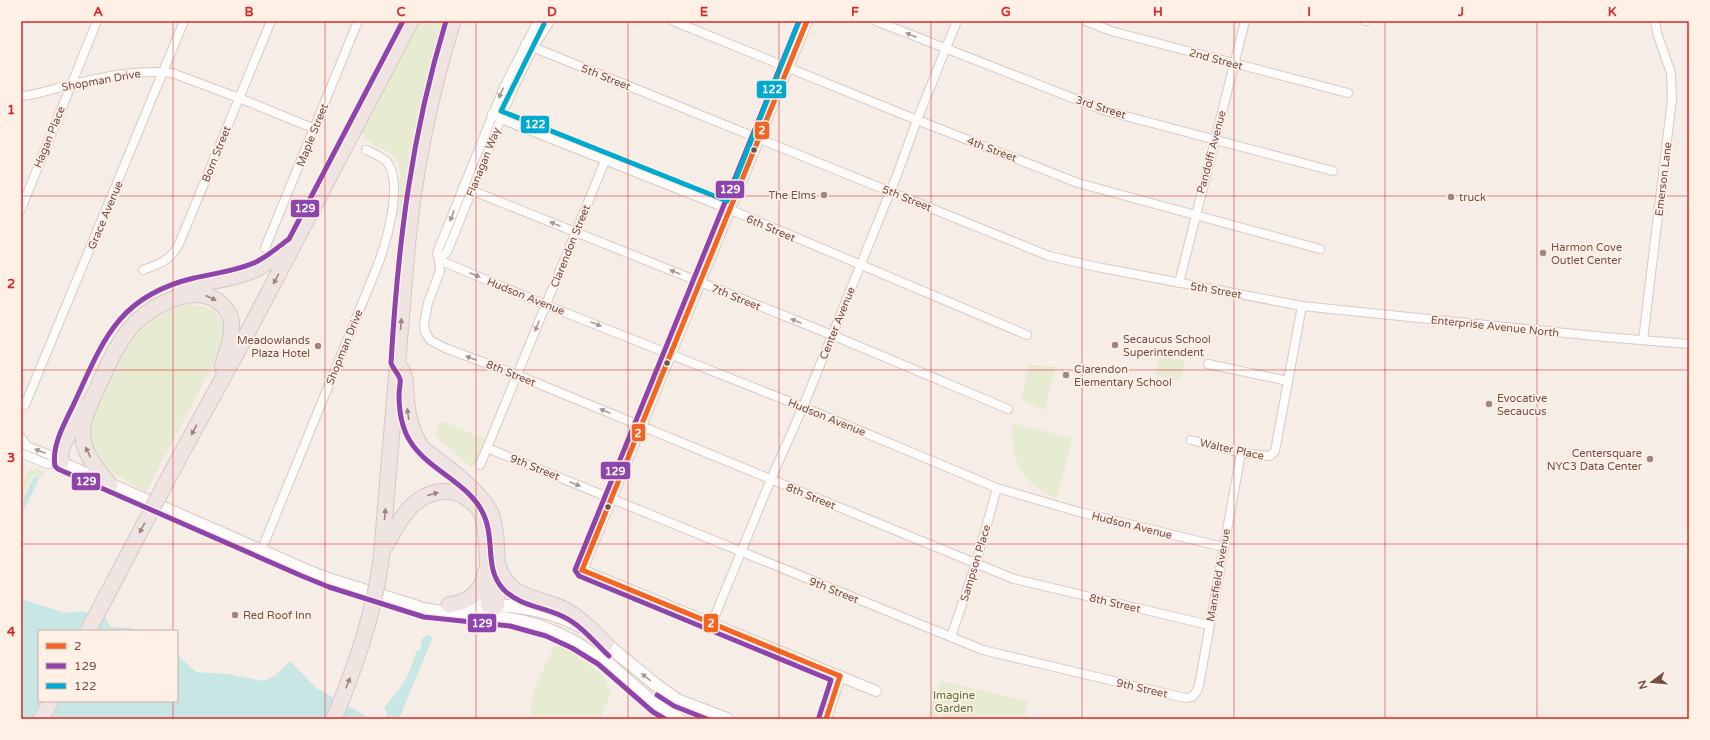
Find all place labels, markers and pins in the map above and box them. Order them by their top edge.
unlabelled marker [749,145,759,155]
place label: The Elms [768,189,816,202]
marker: The Elms [819,190,829,200]
place label: truck [1459,191,1486,204]
marker: truck [1446,192,1456,202]
place label: Harmon Cove Outlet Center [1551,241,1622,267]
marker: Harmon Cove Outlet Center [1538,248,1548,258]
place label: Secaucus School Superintendent [1123,333,1211,359]
place label: Meadowlands Plaza Hotel [237,334,310,360]
marker: Secaucus School Superintendent [1110,340,1120,350]
marker: Meadowlands Plaza Hotel [313,341,323,351]
unlabelled marker [662,358,672,368]
place label: Clarendon Elementary School [1074,363,1172,389]
marker: Clarendon Elementary School [1061,370,1071,380]
place label: Evocative Secaucus [1497,392,1547,418]
marker: Evocative Secaucus [1484,399,1494,409]
place label: Centersquare NYC3 Data Center [1547,447,1643,473]
marker: Centersquare NYC3 Data Center [1645,454,1655,464]
unlabelled marker [603,502,613,512]
place label: Red Roof Inn [243,609,312,622]
marker: Red Roof Inn [230,610,240,620]

